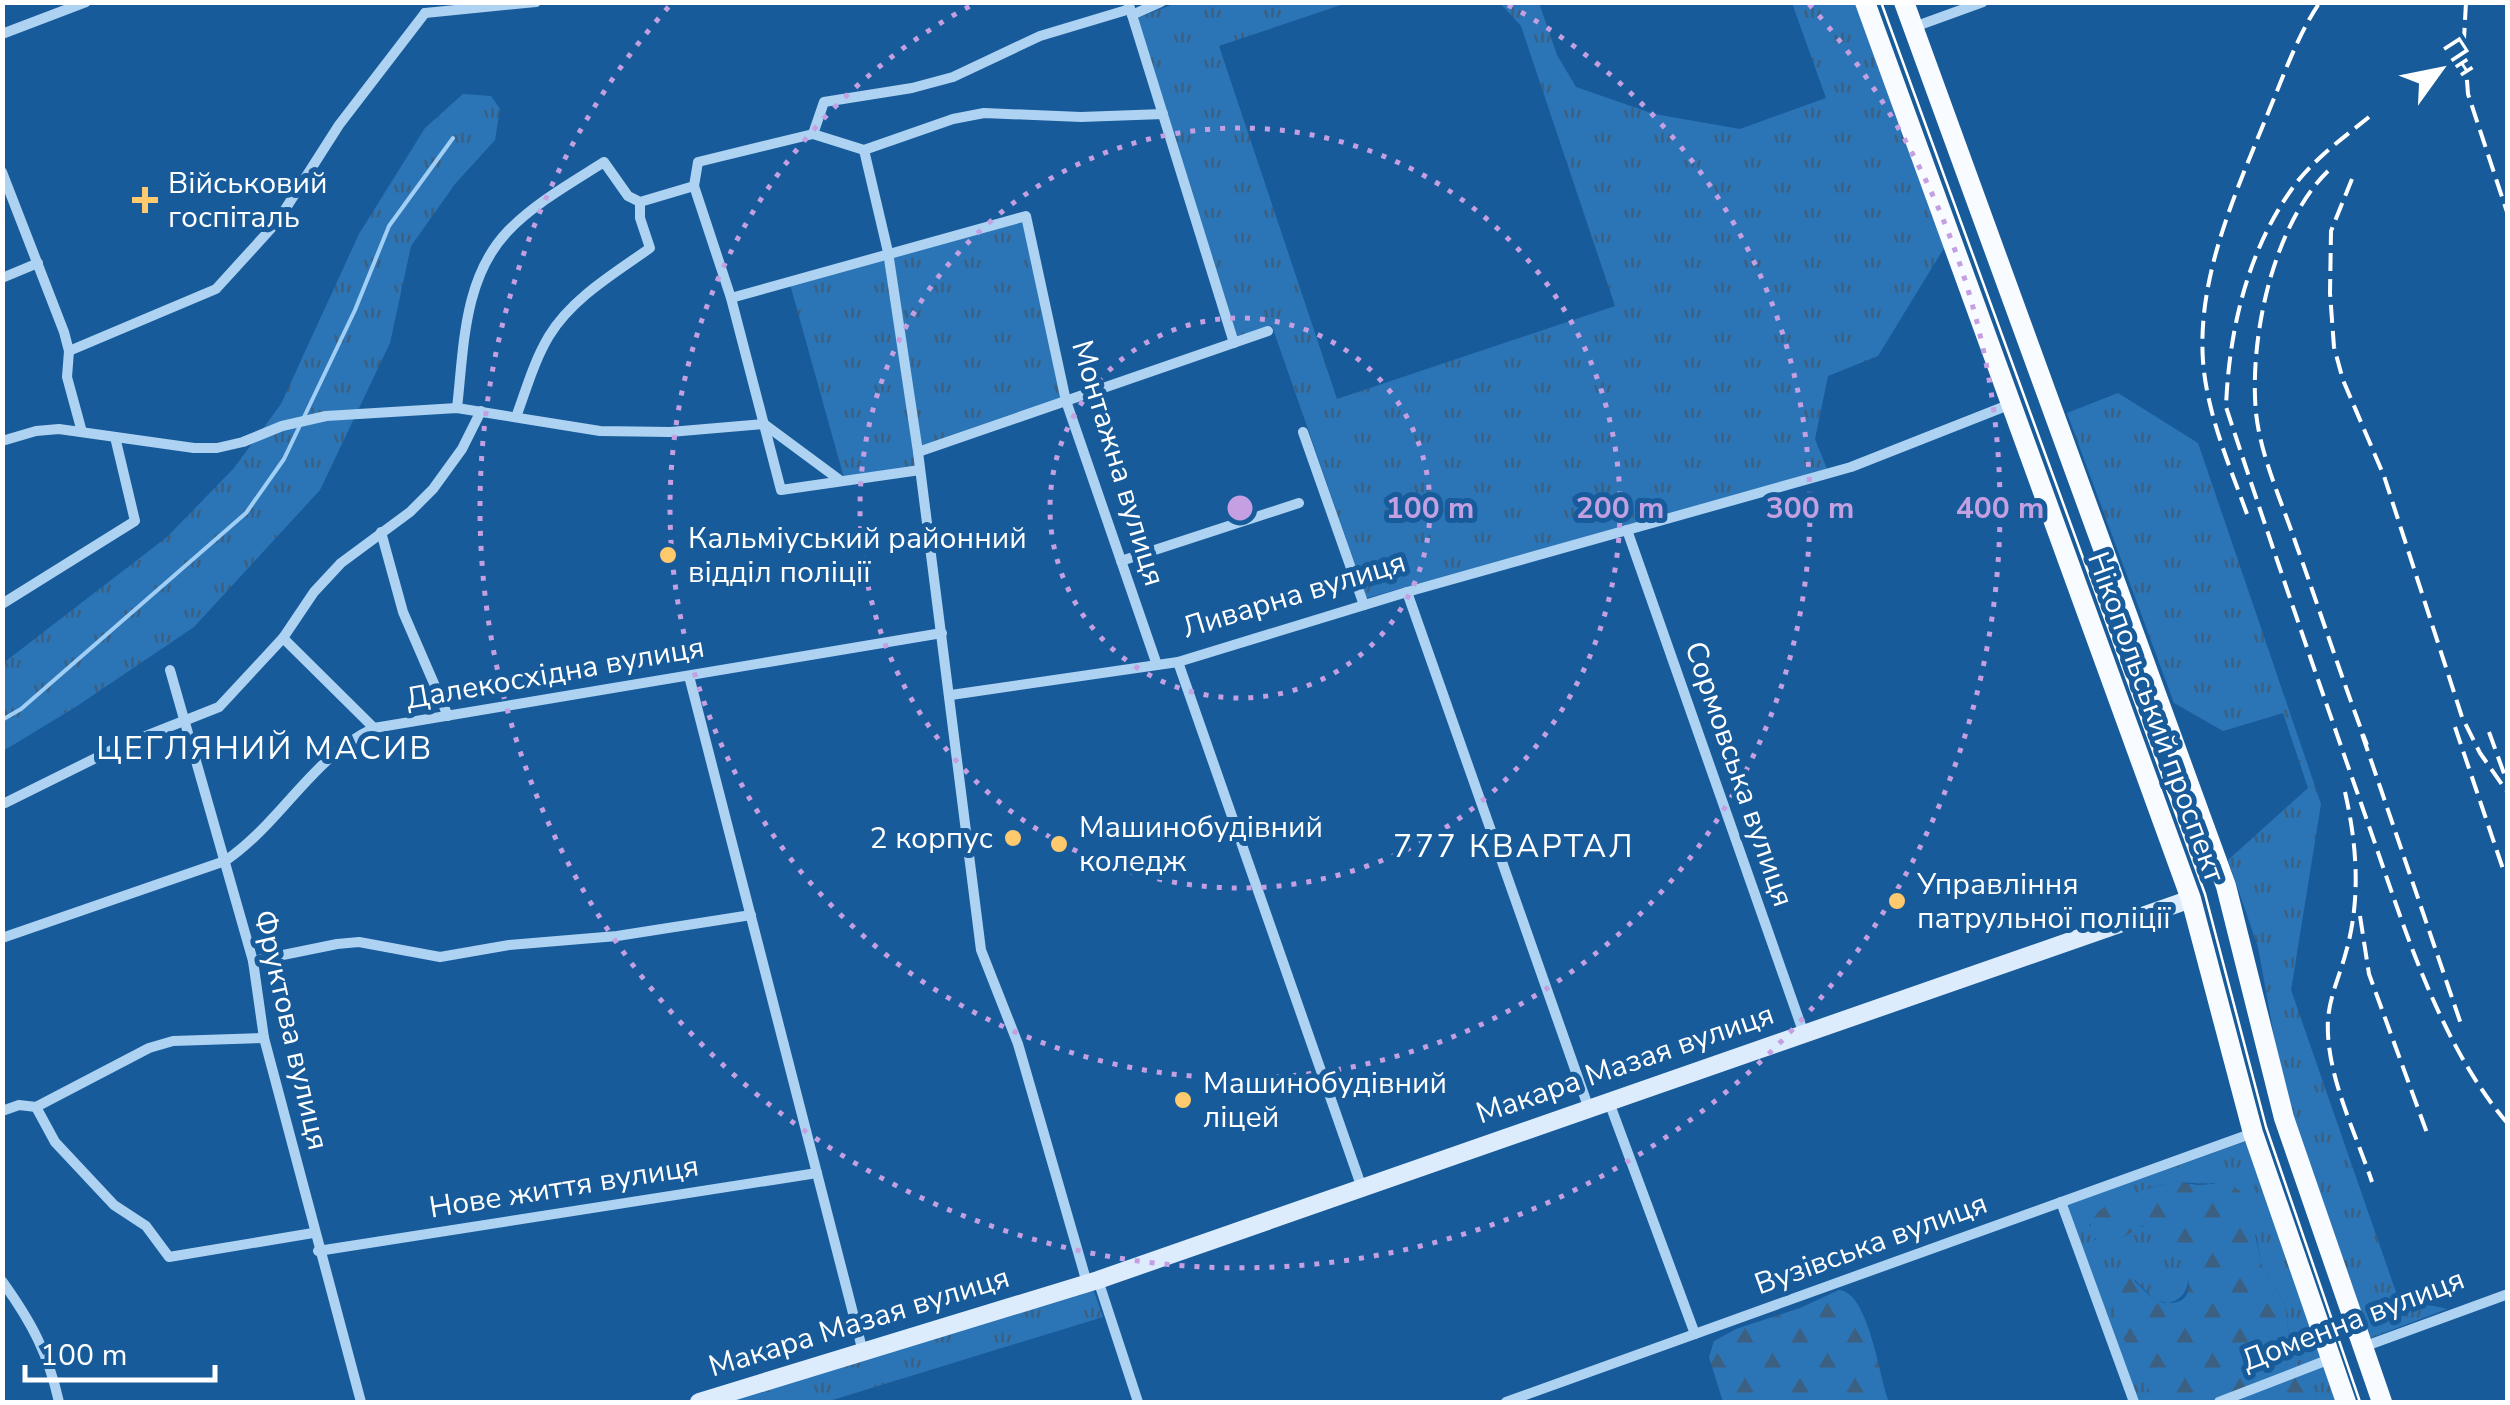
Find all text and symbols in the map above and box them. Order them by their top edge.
north arrow [2390,20,2490,120]
text: Пн [2434,30,2487,83]
place label: Військовий госпіталь [168,163,328,238]
marker: Військовий госпіталь [132,187,158,213]
street label: Монтажна вулиця [1061,335,1175,591]
text: 100 m [1386,488,1474,529]
text: 200 m [1576,488,1664,529]
text: 300 m [1766,488,1854,529]
text: 400 m [1956,488,2044,529]
centre of rings [1222,490,1258,526]
place label: Кальміуський районний відділ поліції [688,518,1027,593]
street label: Ливарна вулиця [1177,542,1411,648]
marker: Кальміуський районний відділ поліції [657,544,679,566]
street label: Нікопольський проспект [2077,546,2235,888]
street label: Далекосхідна вулиця [402,627,708,719]
street label: Сормовська вулиця [1674,636,1804,912]
district label: ЦЕГЛЯНИЙ МАСИВ [96,727,434,770]
place label: Машинобудівний коледж [1079,807,1323,882]
place label: 2 корпус [870,818,993,859]
district label: 777 КВАРТАЛ [1393,825,1635,868]
marker: 2 корпус [1002,827,1024,849]
marker: Машинобудівний коледж [1048,833,1070,855]
place label: Управління патрульної поліції [1916,864,2171,939]
marker: Управління патрульної поліції [1886,890,1908,912]
street label: Фруктова вулиця [243,906,339,1154]
street label: Макара Мазая вулиця [1471,994,1779,1134]
place label: Машинобудівний ліцей [1203,1063,1447,1138]
marker: Машинобудівний ліцей [1172,1089,1194,1111]
street label: Нове життя вулиця [426,1145,702,1229]
street label: Вузівська вулиця [1749,1183,1993,1305]
street label: Макара Мазая вулиця [704,1257,1014,1387]
street label: Доменна вулиця [2236,1259,2470,1381]
scale bar [25,1320,215,1382]
text: 100 m [40,1335,127,1376]

